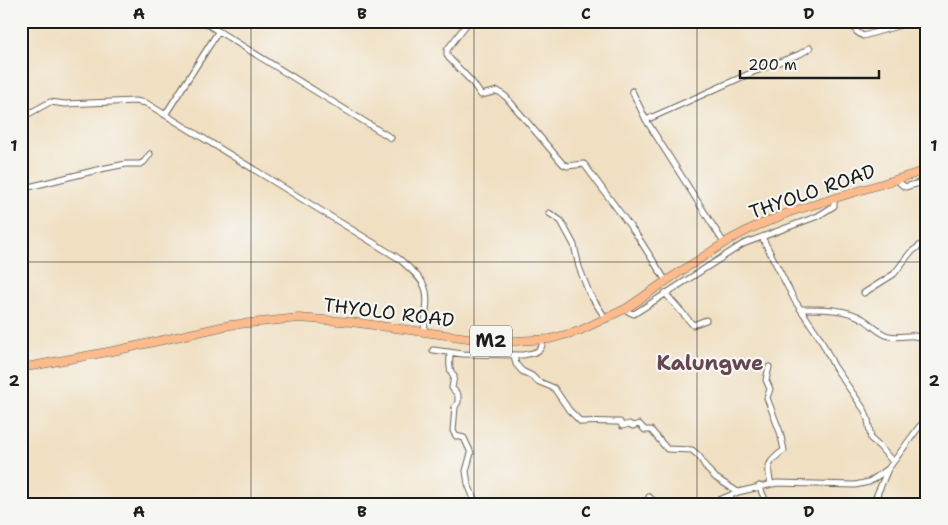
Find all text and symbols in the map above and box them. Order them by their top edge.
text: A [133,3,145,24]
text: B [357,3,367,24]
text: C [581,3,591,24]
text: D [803,3,815,24]
scale bar [740,48,879,80]
text: 200 m [748,55,797,75]
text: 1 [10,135,18,156]
text: 1 [930,135,938,156]
street label: THYOLO ROAD [746,158,879,225]
street label: THYOLO ROAD [322,292,456,333]
road number: M2 [470,326,512,356]
district label: Kalungwe [656,349,764,377]
text: 2 [8,370,20,391]
text: 2 [928,370,940,391]
text: A [133,501,145,522]
text: B [357,501,367,522]
text: C [581,501,591,522]
text: D [803,501,815,522]

